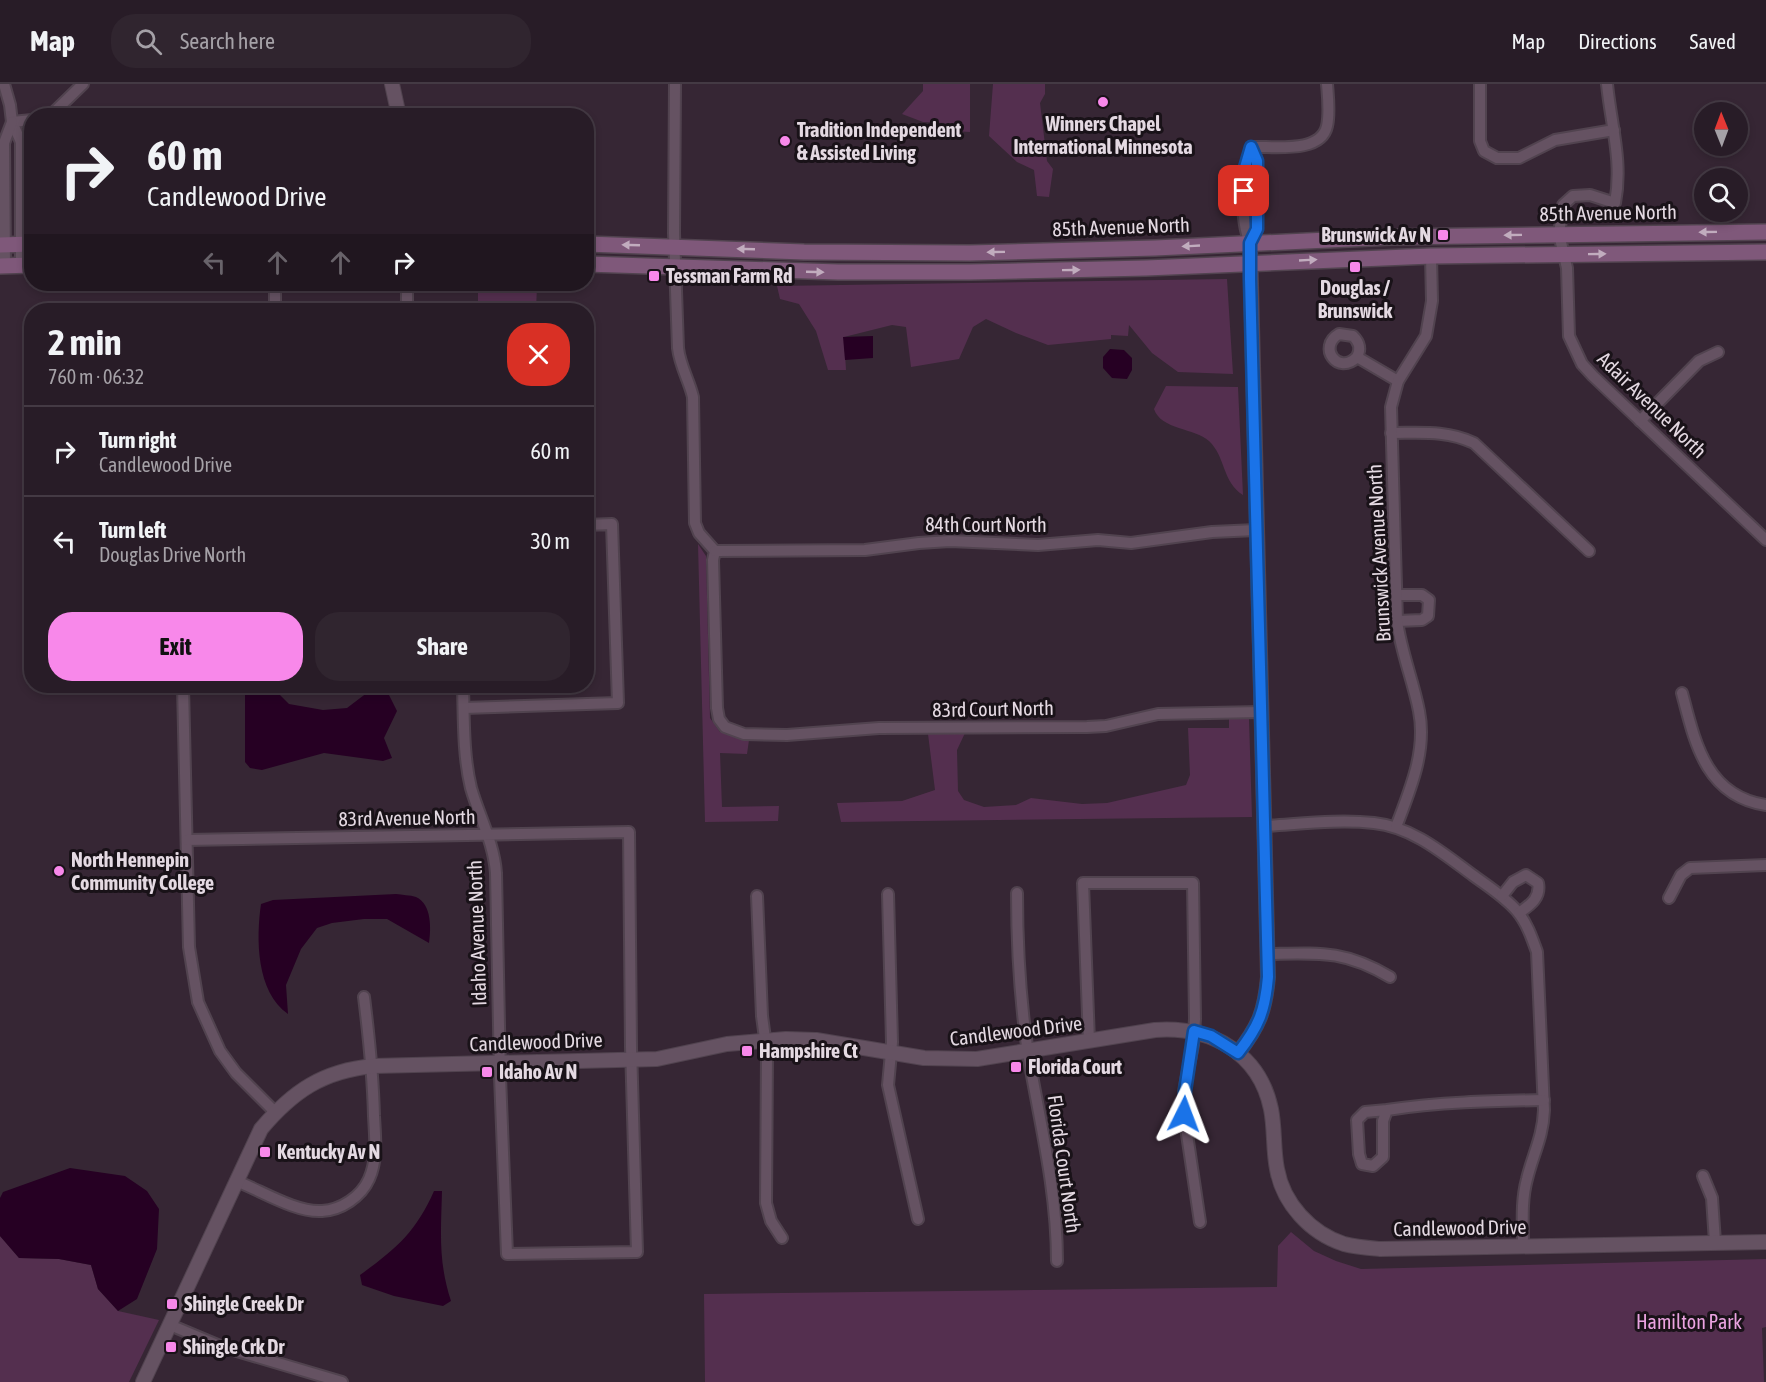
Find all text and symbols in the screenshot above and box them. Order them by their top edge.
search box [111,14,531,68]
text: Map [30,25,75,57]
icon: search [132,25,165,58]
text: Search here [180,28,275,54]
text: Map [1511,29,1545,53]
text: Directions [1578,29,1657,53]
text: Saved [1690,29,1736,53]
marker: Winners Chapel International Minnesota [1096,95,1110,109]
north arrow [1694,102,1748,156]
map controls [1694,102,1748,222]
place label: Winners Chapel International Minnesota [1013,112,1193,158]
place label: Tradition Independent & Assisted Living [797,118,962,164]
text: 60 m [147,131,222,179]
icon: right [48,132,126,210]
marker: Tradition Independent & Assisted Living [778,134,792,148]
pin [1218,165,1269,216]
button: search [1694,168,1748,222]
icon: arrive [1227,174,1260,207]
text: Candlewood Drive [147,181,327,212]
street label: 85th Avenue North [1539,200,1677,225]
street label: 85th Avenue North [1052,213,1190,240]
place label: Brunswick Av N [1321,223,1431,246]
marker: Brunswick Av N [1436,228,1450,242]
one-way arrow [1698,228,1717,237]
one-way arrow [1503,230,1522,240]
one-way arrow [621,241,640,250]
one-way arrow [1182,241,1201,250]
one-way arrow [736,245,755,254]
icon: left [198,246,231,279]
icon: ahead [261,246,294,279]
icon: ahead [324,246,357,279]
icon: right [387,246,420,279]
one-way arrow [987,247,1006,257]
one-way arrow [1588,249,1607,259]
one-way arrow [1299,256,1318,265]
marker: Douglas / Brunswick [1348,260,1362,274]
place label: Tessman Farm Rd [666,264,792,287]
one-way arrow [1061,266,1080,275]
one-way arrow [806,267,825,276]
marker: Tessman Farm Rd [647,269,661,283]
place label: Douglas / Brunswick [1318,276,1392,322]
text: 2 min [48,321,122,363]
button: close [507,323,570,386]
street label: Adair Avenue North [1593,347,1712,462]
text: 760 m · 06:32 [48,365,144,388]
text: Turn right [99,427,176,453]
icon: right [48,435,81,468]
text: 60 m [530,438,570,464]
text: Candlewood Drive [99,453,232,476]
street label: Brunswick Avenue North [1362,464,1395,642]
street label: 84th Court North [925,513,1047,536]
text: Turn left [99,517,166,543]
icon: left [48,525,81,558]
text: 30 m [530,528,570,554]
text: Douglas Drive North [99,543,246,566]
button: Exit [48,612,303,681]
button: Share [315,612,570,681]
street label: 83rd Court North [932,696,1054,721]
street label: 83rd Avenue North [338,805,476,830]
place label: North Hennepin Community College [71,848,214,894]
street label: Idaho Avenue North [462,860,491,1006]
marker: North Hennepin Community College [52,864,66,878]
street label: Candlewood Drive [949,1011,1083,1050]
street label: Candlewood Drive [469,1028,603,1055]
place label: Hampshire Ct [759,1039,858,1062]
marker: Hampshire Ct [740,1044,754,1058]
place label: Florida Court [1028,1055,1122,1078]
place label: Idaho Av N [499,1060,577,1083]
marker: Florida Court [1009,1060,1023,1074]
marker: Idaho Av N [480,1065,494,1079]
position arrow [1152,1082,1216,1146]
street label: Florida Court North [1043,1093,1086,1234]
place label: Kentucky Av N [277,1140,380,1163]
marker: Kentucky Av N [258,1145,272,1159]
street label: Candlewood Drive [1393,1215,1527,1240]
place label: Shingle Creek Dr [184,1292,305,1315]
marker: Shingle Creek Dr [165,1297,179,1311]
park label: Hamilton Park [1636,1310,1742,1333]
place label: Shingle Crk Dr [183,1335,286,1358]
marker: Shingle Crk Dr [164,1340,178,1354]

